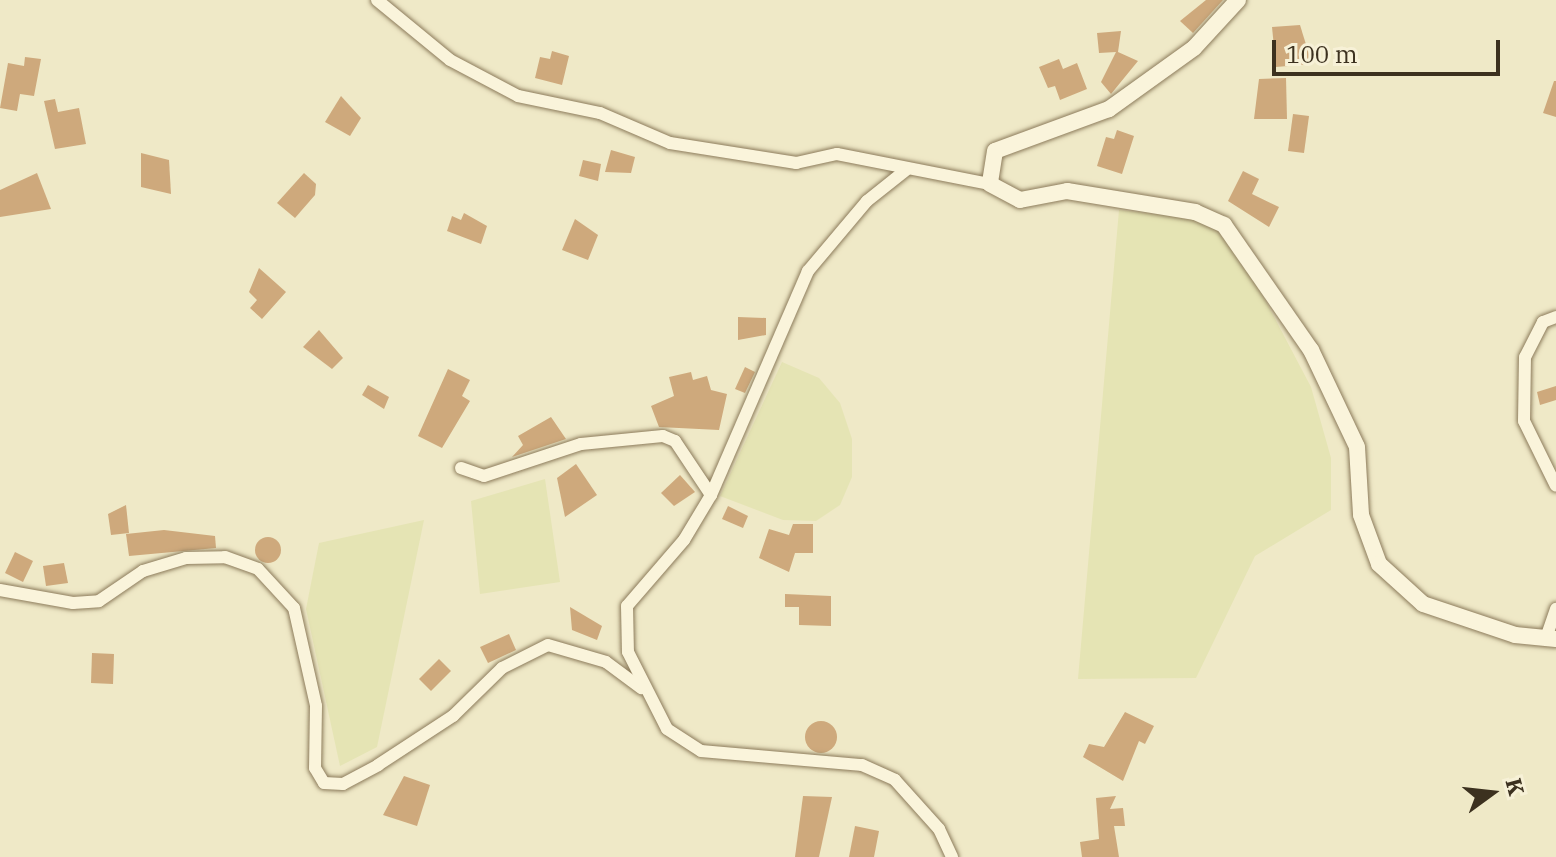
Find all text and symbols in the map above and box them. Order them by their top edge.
scale bar [1276,24,1504,74]
text: 100 m [1286,38,1358,70]
north arrow [1452,753,1532,833]
text: K [1499,775,1532,799]

